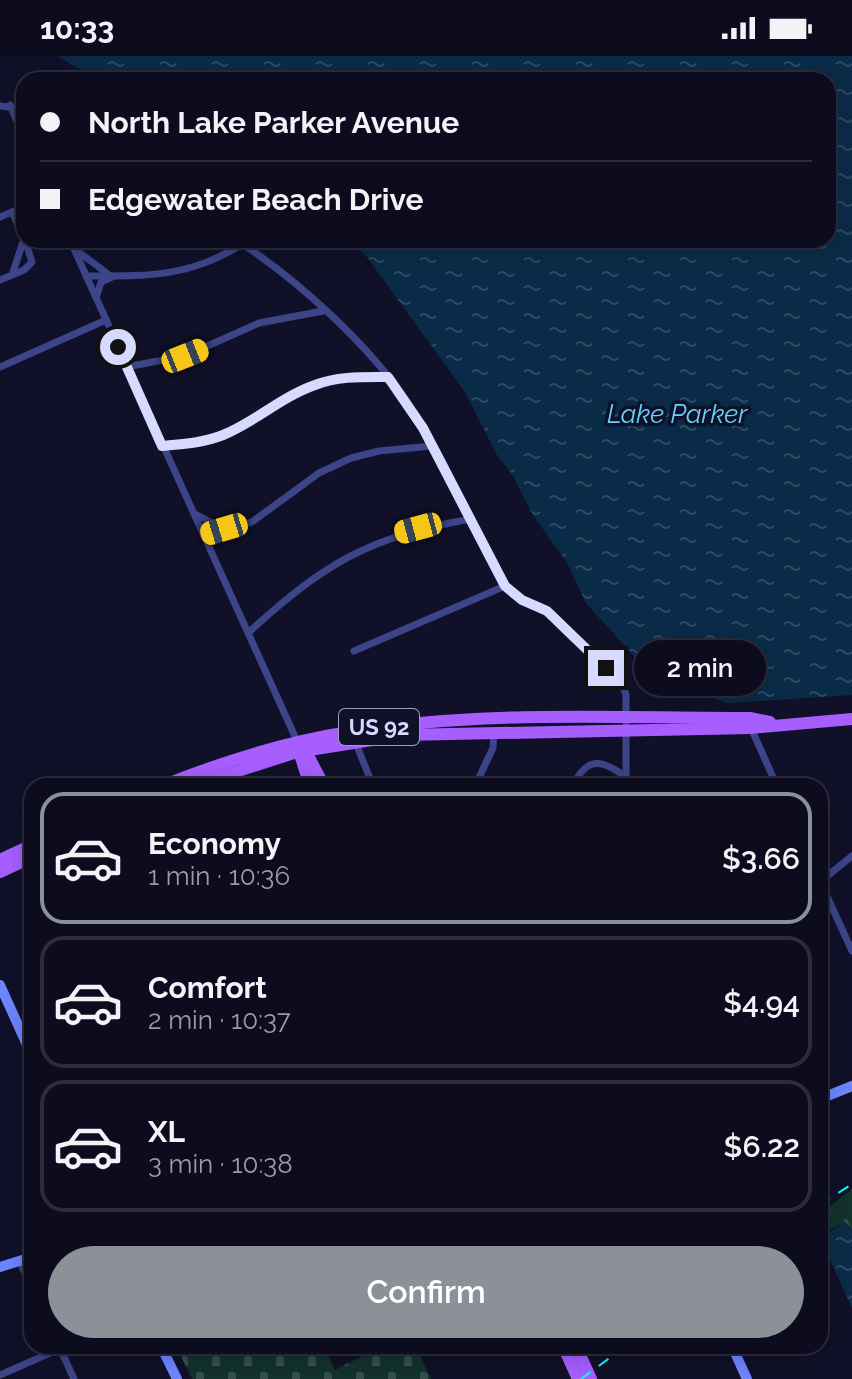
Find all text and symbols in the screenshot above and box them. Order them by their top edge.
text: 10:33 [40,11,114,46]
text: North Lake Parker Avenue [88,105,459,140]
text: Edgewater Beach Drive [88,182,423,217]
route start [100,329,136,365]
car [158,336,212,376]
water label: Lake Parker [607,399,748,429]
car [392,510,444,546]
car [198,511,250,547]
callout: 2 min [634,640,766,696]
route end [588,650,624,686]
text: 2 min [667,653,733,683]
road number: US 92 [339,709,419,745]
icon: car [52,822,124,894]
text: Economy [148,826,281,861]
text: $3.66 [722,841,800,876]
text: 1 min · 10:36 [148,861,290,891]
icon: car [52,966,124,1038]
text: Comfort [148,970,267,1005]
text: $4.94 [723,985,800,1020]
text: 2 min · 10:37 [148,1005,291,1035]
icon: car [52,1110,124,1182]
text: XL [148,1114,185,1149]
text: $6.22 [724,1129,800,1164]
text: 3 min · 10:38 [148,1149,293,1179]
button: Confirm [48,1246,804,1338]

